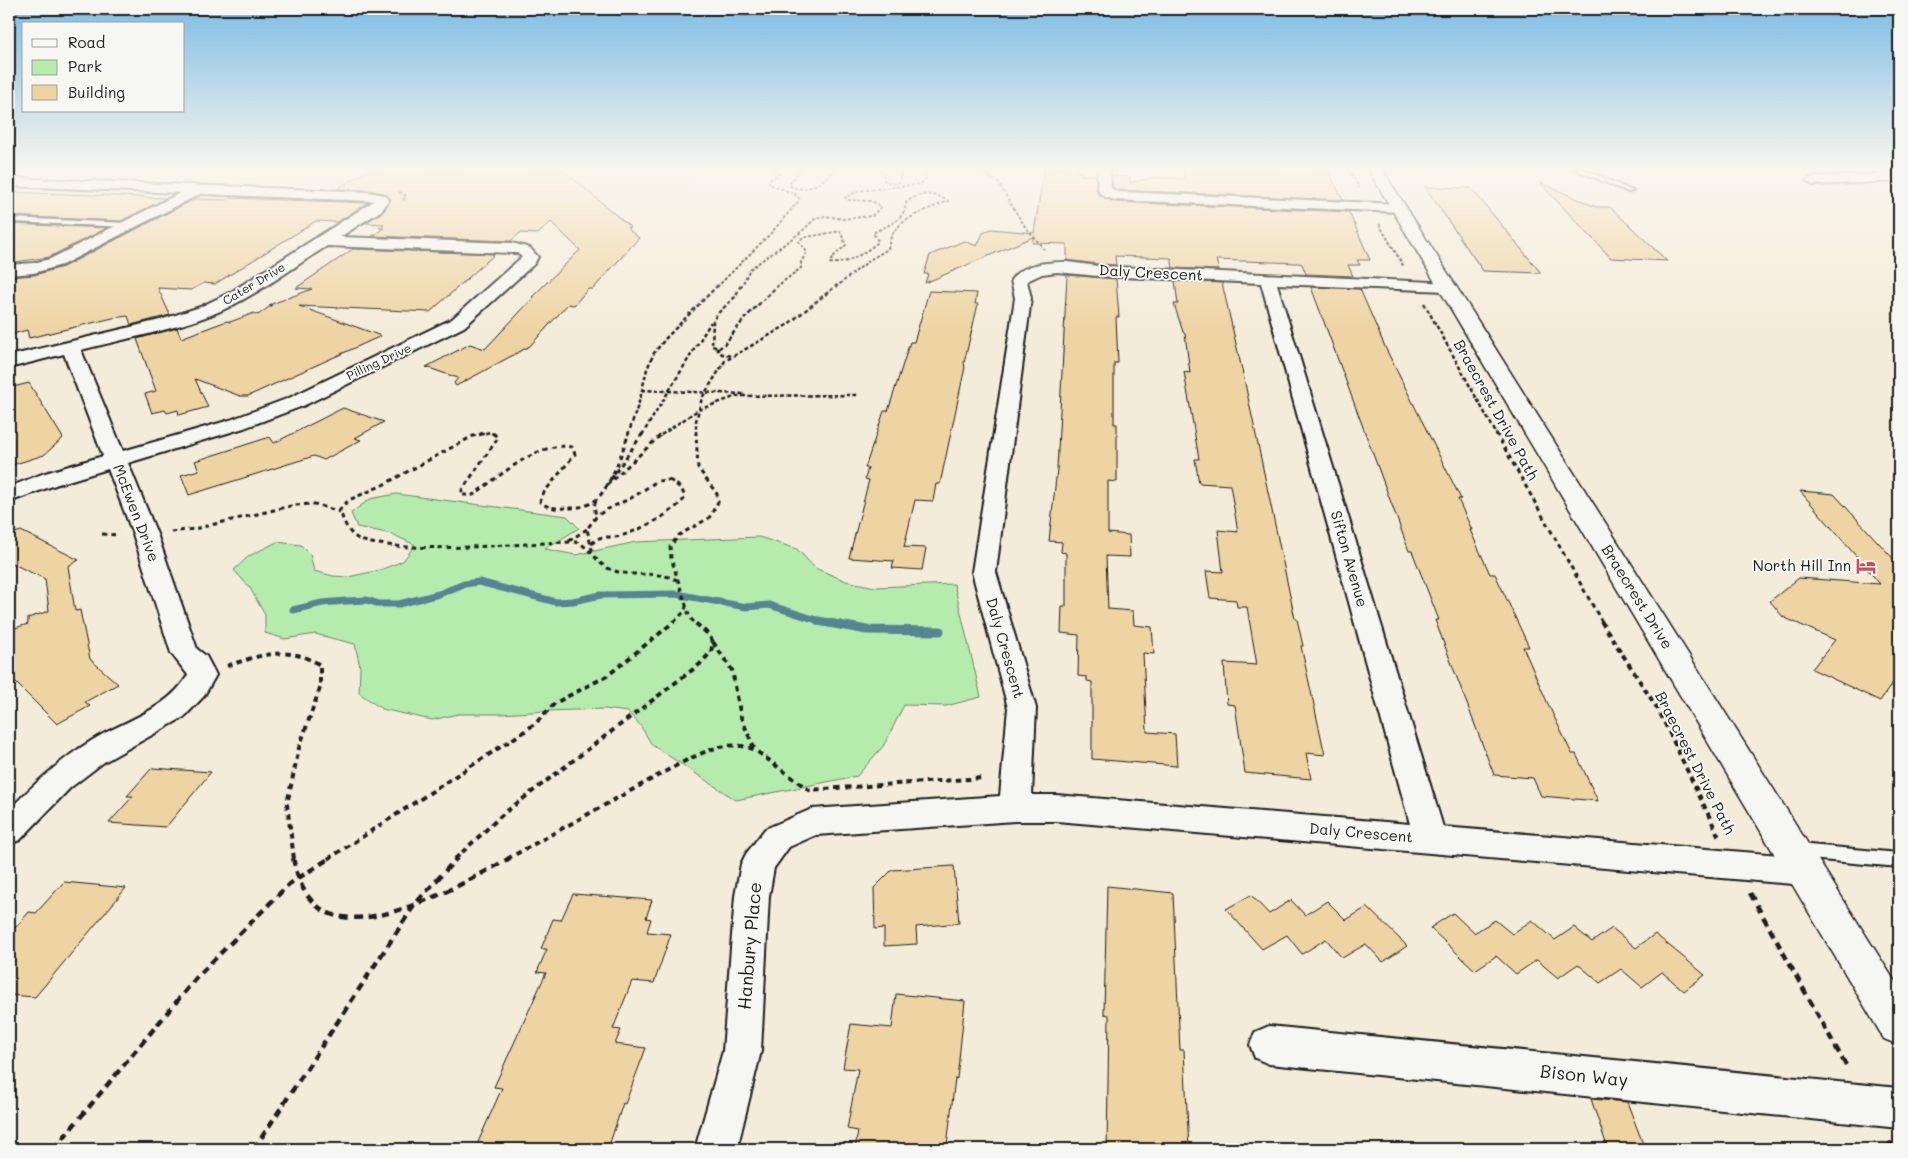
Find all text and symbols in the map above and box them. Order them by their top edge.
legend [22,22,185,112]
text: Road [68,32,105,52]
text: Park [68,56,102,76]
text: Building [68,82,125,102]
street label: Cater Drive [219,258,288,308]
street label: Daly Crescent [1099,259,1203,285]
street label: Braecrest Drive Path [1450,336,1544,483]
street label: Pilling Drive [344,339,414,383]
street label: McEwen Drive [109,461,165,564]
street label: Sifton Avenue [1327,508,1373,609]
street label: Braecrest Drive [1598,541,1678,652]
place label: North Hill Inn [1753,555,1851,575]
hotel icon: North Hill Inn [1855,555,1877,577]
street label: Daly Crescent [982,595,1030,700]
street label: Braecrest Drive Path [1651,688,1741,837]
street label: Daly Crescent [1308,818,1414,846]
street label: Hanbury Place [731,881,767,1011]
street label: Bison Way [1539,1058,1629,1092]

